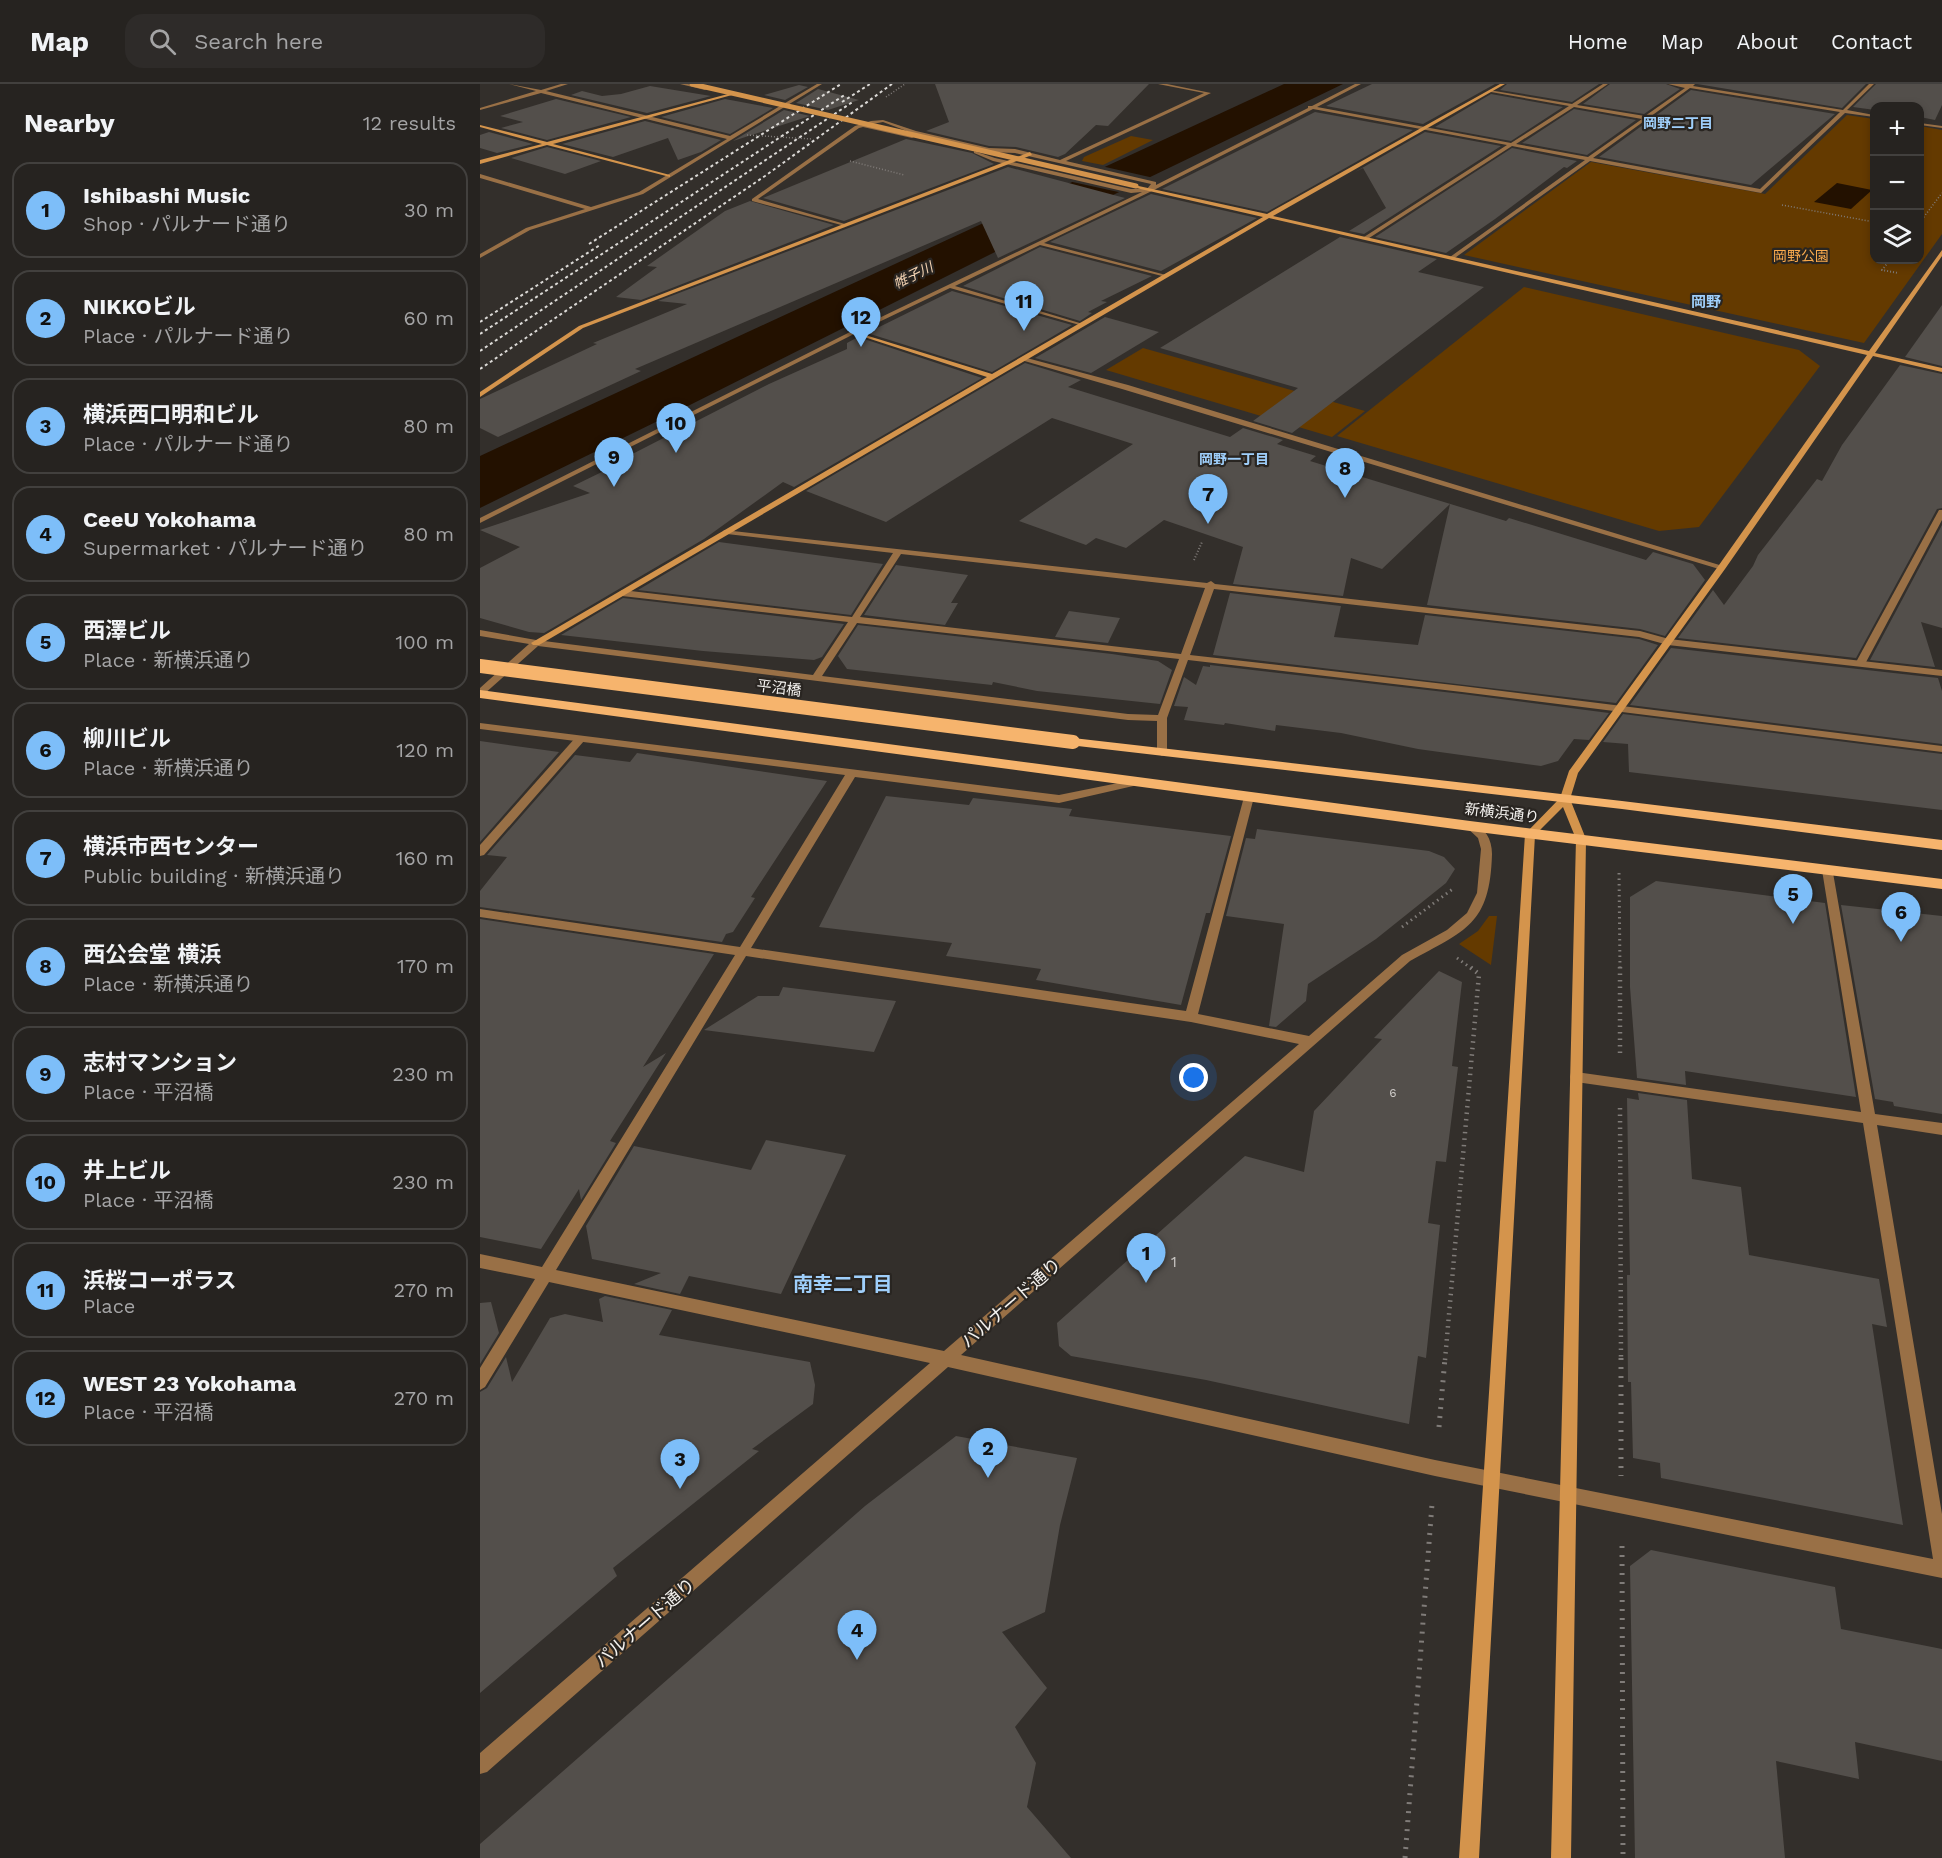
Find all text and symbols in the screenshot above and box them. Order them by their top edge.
search box [125,14,545,68]
text: Map [30,25,89,58]
icon: search [146,25,179,58]
text: Search here [194,29,323,54]
text: Home [1568,29,1628,54]
text: Map [1661,29,1704,54]
text: About [1737,29,1798,54]
text: Contact [1831,29,1912,54]
map controls [1870,102,1924,264]
button: + [1870,102,1924,156]
text: Nearby [24,108,115,138]
text: 12 results [363,111,456,135]
district label: 岡野二丁目 [1643,115,1713,131]
button: − [1870,156,1924,210]
text: Ishibashi Music [83,183,250,208]
text: 1 [41,198,50,222]
text: 30 m [404,198,454,222]
button: layers [1870,210,1924,264]
text: Shop · パルナード通り [83,212,291,236]
park label: 岡野公園 [1773,248,1829,264]
water label: 帷子川 [891,258,937,291]
pin: 11 [1004,282,1044,331]
district label: 岡野 [1691,293,1721,311]
text: NIKKOビル [83,294,196,319]
pin: 12 [842,298,880,347]
text: 2 [40,306,51,330]
text: 60 m [404,306,454,330]
text: Place · パルナード通り [83,324,294,348]
text: 横浜西口明和ビル [83,402,259,427]
pin: 10 [656,404,696,453]
text: 3 [40,414,51,438]
text: 80 m [403,414,454,438]
text: Place · パルナード通り [83,432,294,456]
pin: 9 [594,438,634,487]
pin: 8 [1326,448,1364,498]
district label: 岡野一丁目 [1199,451,1269,467]
pin: 7 [1188,474,1228,524]
text: CeeU Yokohama [83,507,256,532]
text: 4 [39,522,52,546]
text: 80 m [403,522,454,546]
text: Supermarket · パルナード通り [83,536,368,560]
text: 西澤ビル [83,618,171,643]
text: 5 [40,630,51,654]
text: 100 m [395,630,454,654]
text: Place · 新横浜通り [83,648,254,672]
street label: 平沼橋 [756,676,802,700]
text: 柳川ビル [83,726,171,751]
text: 6 [39,738,52,762]
text: 120 m [396,738,454,762]
text: Place · 新横浜通り [83,756,254,780]
street label: 新横浜通り [1464,799,1540,827]
text: 横浜市西センター [83,834,259,859]
text: 7 [39,846,52,870]
text: 160 m [396,846,454,870]
text: Public building · 新横浜通り [83,864,345,888]
pin: 5 [1774,874,1812,924]
pin: 6 [1882,892,1920,942]
text: 西公会堂 横浜 [83,942,221,967]
text: 8 [39,954,52,978]
text: 170 m [397,954,454,978]
text: Place · 新横浜通り [83,972,254,996]
text: 志村マンション [83,1050,237,1075]
text: 9 [39,1062,52,1086]
text: 230 m [392,1062,454,1086]
your location [1179,1063,1208,1092]
text: Place · 平沼橋 [83,1080,214,1104]
house number: 6 [1389,1086,1397,1100]
text: 井上ビル [83,1158,171,1183]
text: 10 [35,1170,56,1194]
text: 230 m [392,1170,454,1194]
text: Place · 平沼橋 [83,1188,214,1212]
pin: 1 [1126,1234,1166,1283]
street label: パルナード通り [956,1253,1065,1352]
house number: 1 [1171,1253,1177,1271]
text: 浜桜コーポラス [83,1268,237,1293]
district label: 南幸二丁目 [793,1272,893,1296]
text: 11 [37,1278,54,1302]
text: 270 m [394,1278,454,1302]
text: Place [83,1294,135,1318]
text: WEST 23 Yokohama [83,1371,296,1396]
text: 12 [35,1386,56,1410]
text: 270 m [394,1386,454,1410]
text: Place · 平沼橋 [83,1400,214,1424]
pin: 2 [968,1428,1008,1478]
pin: 3 [660,1440,700,1489]
street label: パルナード通り [590,1573,699,1672]
pin: 4 [838,1610,877,1660]

